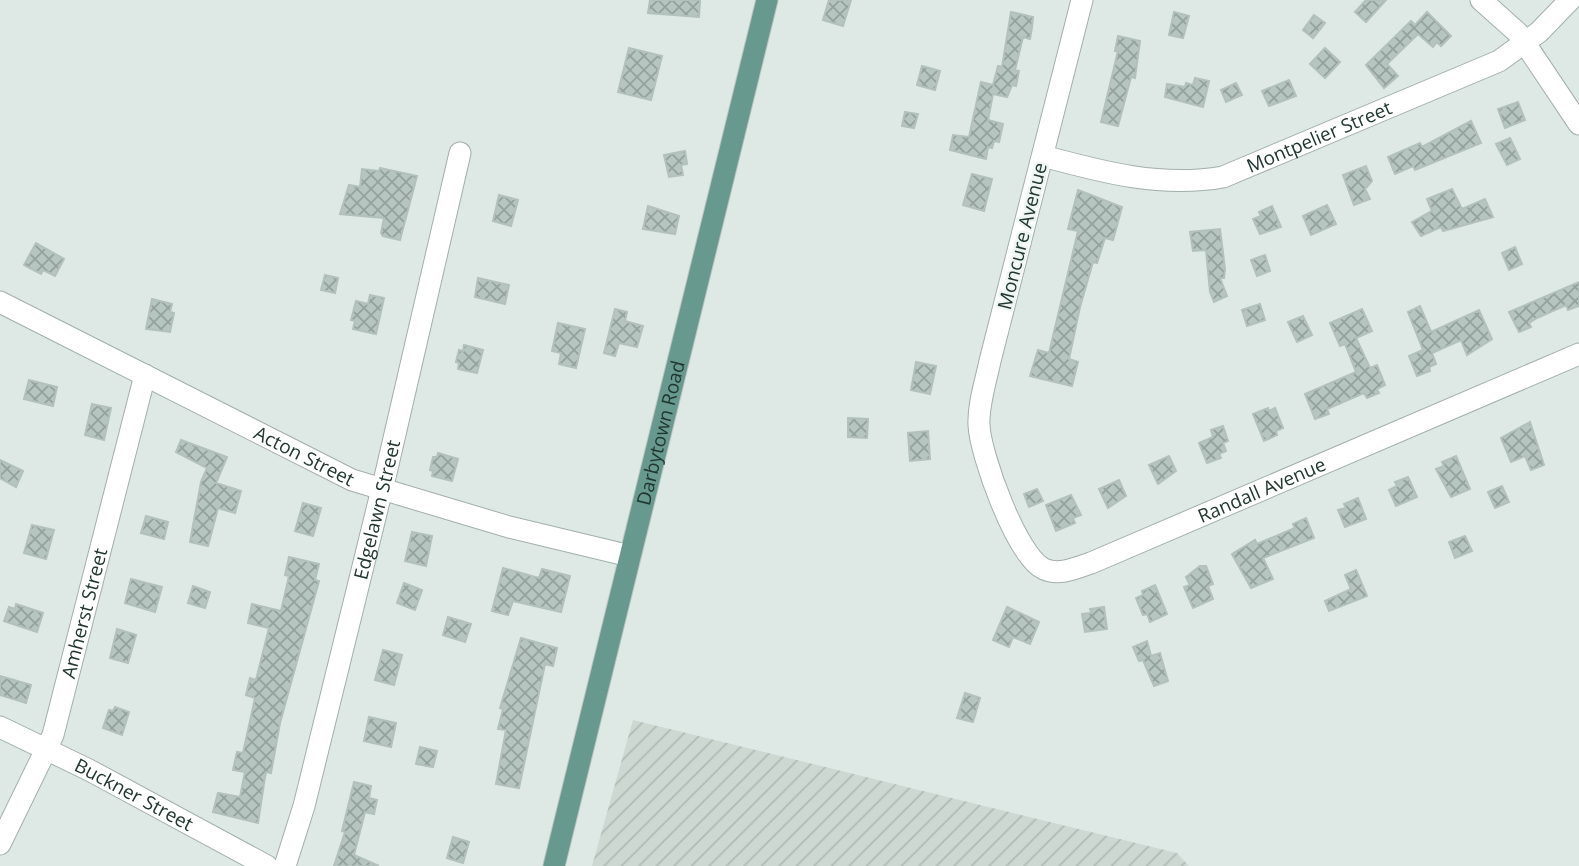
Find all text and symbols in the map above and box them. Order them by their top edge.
street label: Montpelier Street [1242,94,1396,179]
street label: Moncure Avenue [991,160,1053,312]
street label: Darbytown Road [630,358,691,508]
street label: Acton Street [250,420,359,492]
street label: Edgelawn Street [347,437,406,582]
street label: Randall Avenue [1194,451,1330,529]
street label: Amherst Street [55,545,113,681]
street label: Buckner Street [70,752,198,837]

